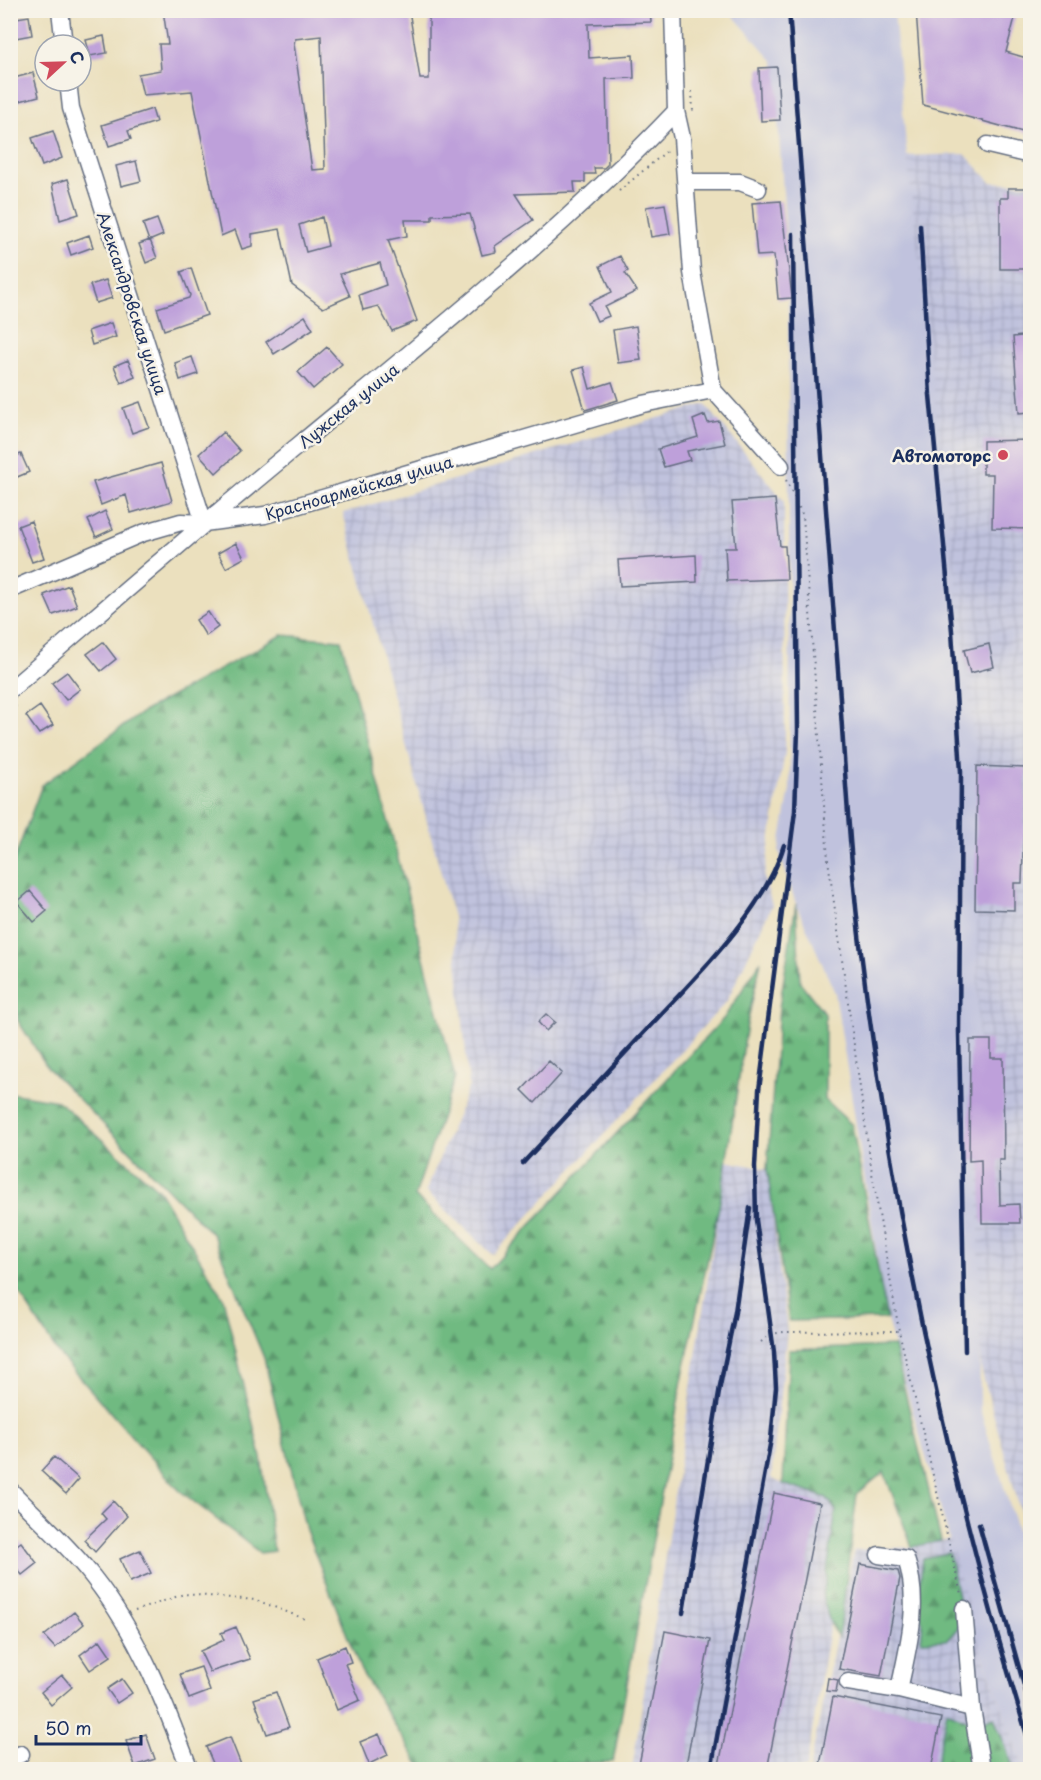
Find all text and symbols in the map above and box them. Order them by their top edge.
north arrow [33,33,93,93]
text: С [64,47,91,67]
street label: Александровская улица [92,208,174,398]
street label: Лужская улица [293,357,403,453]
place label: Автомоторс [892,443,991,467]
marker: Автомоторс [996,448,1010,462]
street label: Красноармейская улица [262,449,456,525]
scale bar [36,1708,141,1746]
text: 50 m [45,1714,92,1741]

